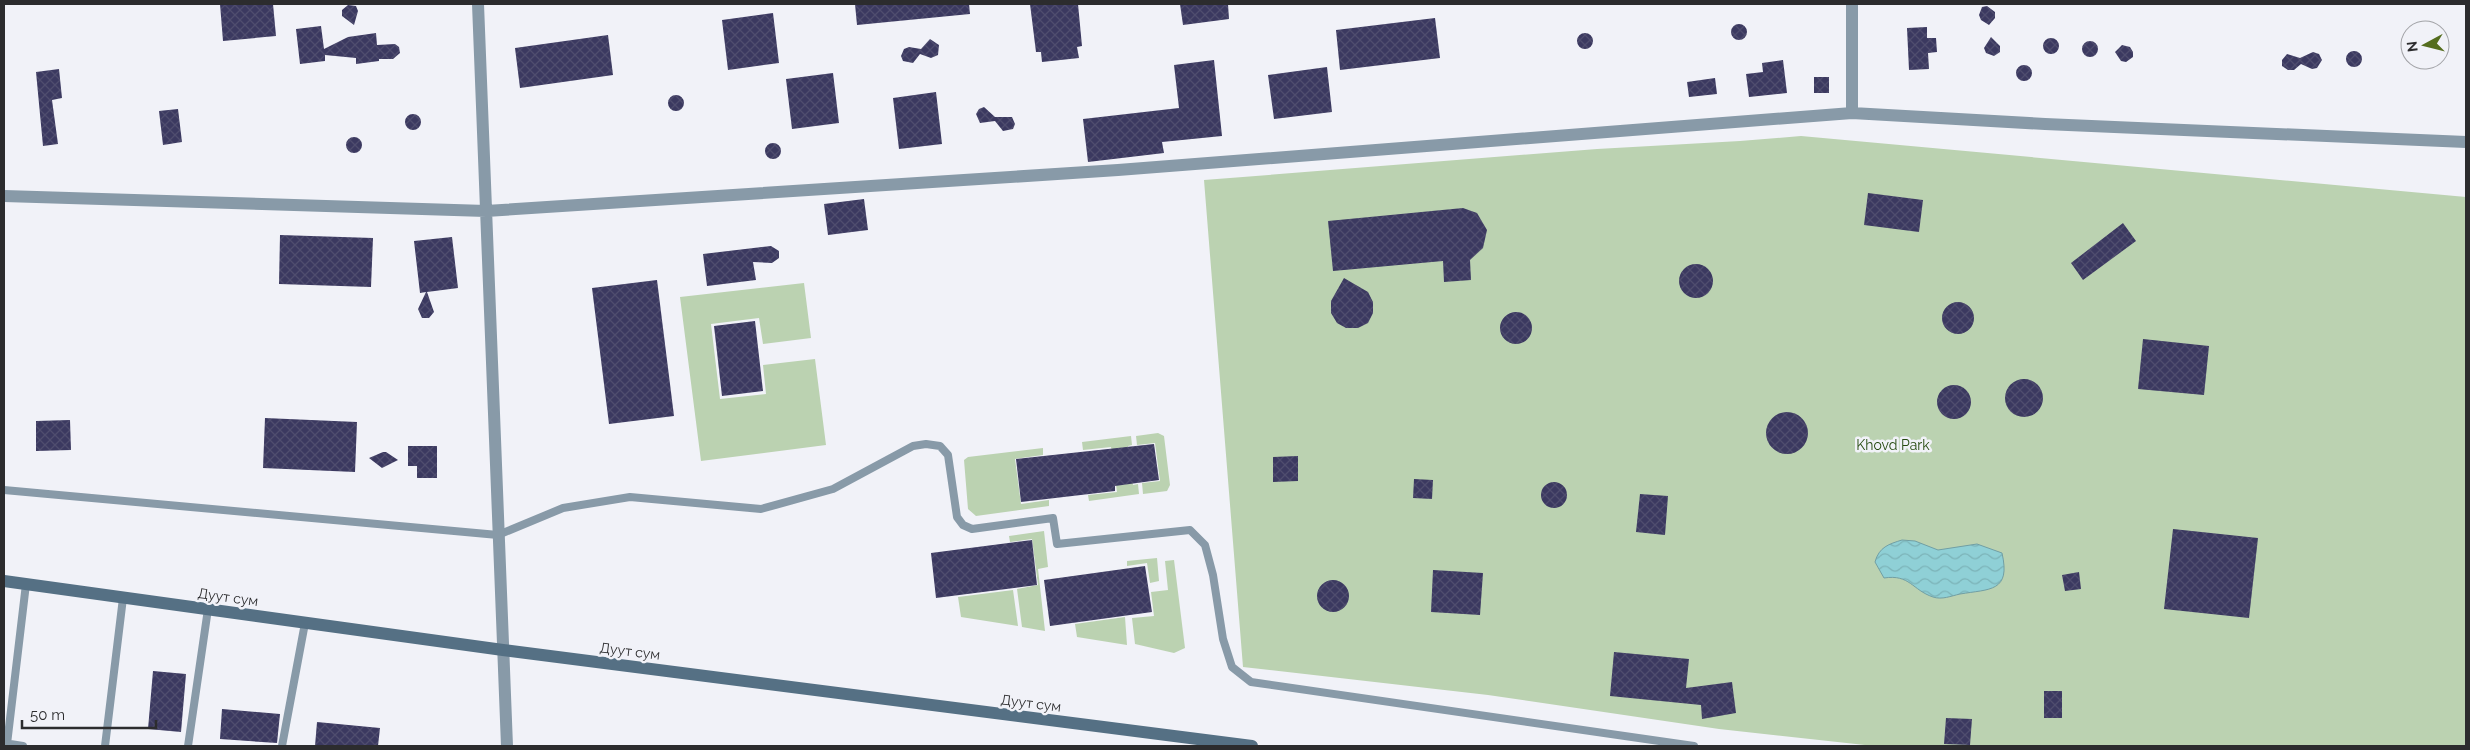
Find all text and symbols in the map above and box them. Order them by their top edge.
north arrow [2400,20,2450,70]
text: N [2404,40,2421,53]
park label: Khovd Park [1856,437,1930,453]
street label: Дуут сум [197,585,259,609]
street label: Дуут сум [599,639,661,663]
street label: Дуут сум [1000,691,1062,715]
scale bar [22,698,156,730]
text: 50 m [30,706,65,724]

